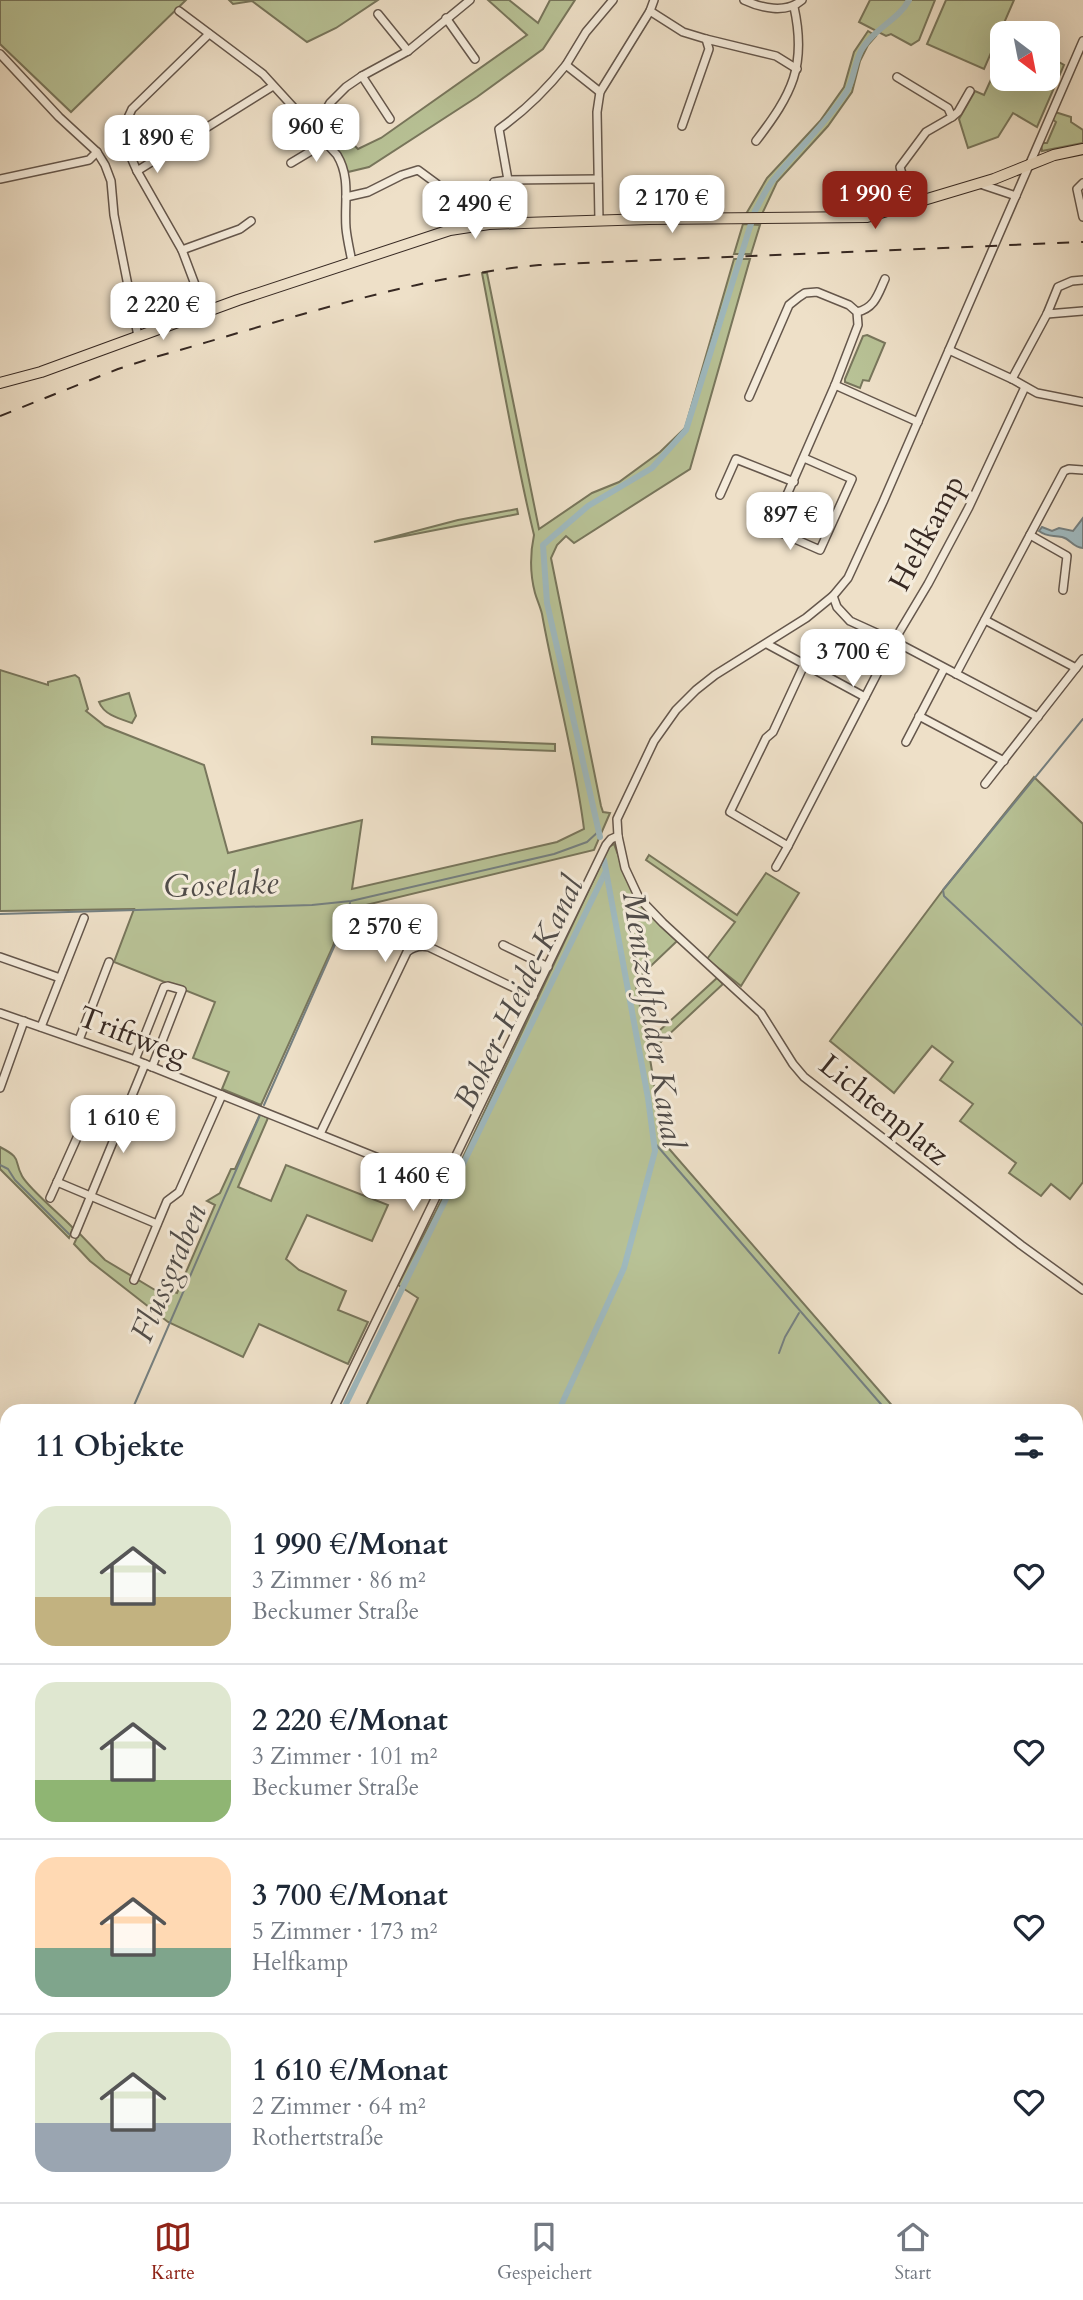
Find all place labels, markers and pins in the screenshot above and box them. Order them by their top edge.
pin: 960 € [267,104,365,164]
pin: 1 890 € [92,116,222,175]
pin: 1 990 € [810,172,940,231]
pin: 2 170 € [607,176,737,235]
pin: 2 490 € [410,182,540,241]
pin: 2 220 € [98,282,228,342]
pin: 897 € [741,492,839,552]
pin: 3 700 € [788,630,918,689]
pin: 2 570 € [320,904,450,964]
pin: 1 610 € [58,1096,188,1155]
pin: 1 460 € [348,1154,478,1213]

